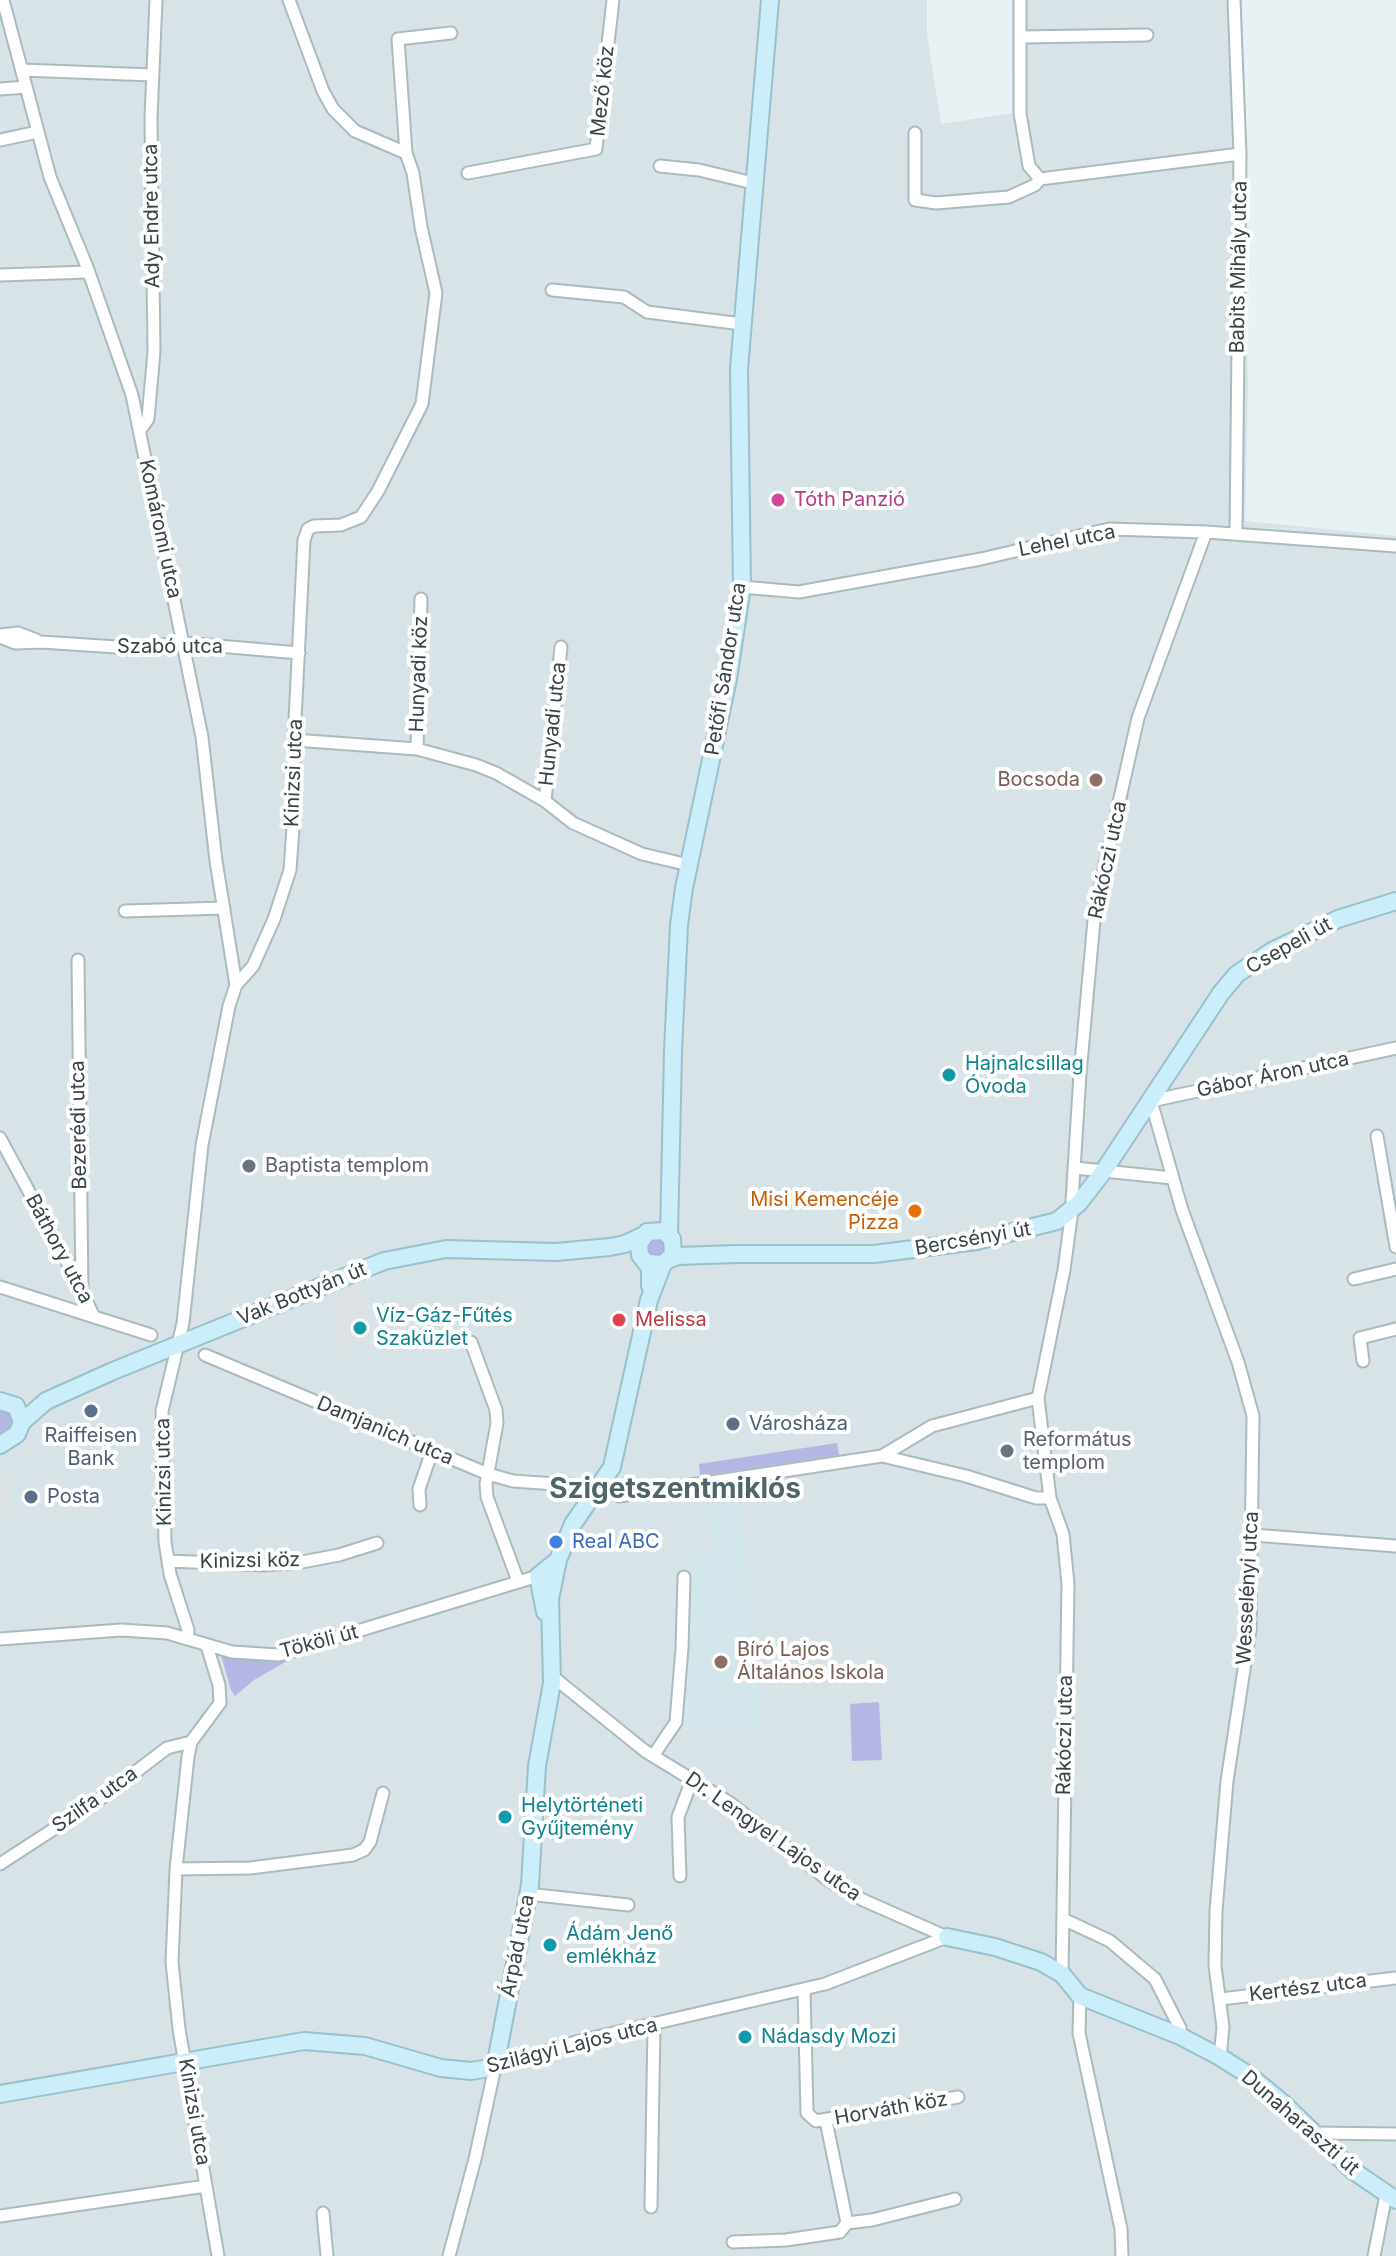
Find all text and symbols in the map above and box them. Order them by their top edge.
street label: Mező köz [586,44,620,138]
street label: Ady Endre utca [139,144,165,288]
street label: Babits Mihály utca [1225,180,1253,354]
street label: Komáromi utca [134,457,186,601]
place label: Tóth Panzió [794,488,905,512]
marker: Tóth Panzió [769,491,787,509]
street label: Lehel utca [1017,520,1117,562]
street label: Petőfi Sándor utca [700,581,752,757]
street label: Hunyadi köz [405,615,433,733]
street label: Szabó utca [117,635,223,659]
street label: Hunyadi utca [535,661,571,787]
street label: Kinizsi utca [280,718,308,828]
place label: Bocsoda [997,768,1080,792]
marker: Bocsoda [1087,771,1105,789]
street label: Rákóczi utca [1084,799,1132,921]
street label: Csepeli út [1242,913,1336,979]
street label: Gábor Áron utca [1195,1047,1351,1103]
place label: Hajnalcsillag Óvoda [965,1052,1084,1099]
street label: Bezerédi utca [66,1060,92,1190]
marker: Hajnalcsillag Óvoda [940,1066,958,1084]
place label: Baptista templom [265,1154,429,1178]
marker: Baptista templom [240,1157,258,1175]
place label: Misi Kemencéje Pizza [750,1188,899,1235]
street label: Báthory utca [20,1190,98,1308]
marker: Misi Kemencéje Pizza [906,1202,924,1220]
street label: Bercsényi út [913,1217,1033,1261]
street label: Vak Bottyán út [234,1257,370,1331]
place label: Víz-Gáz-Fűtés Szaküzlet [376,1304,513,1351]
place label: Melissa [635,1308,707,1332]
marker: Melissa [610,1311,628,1329]
marker: Víz-Gáz-Fűtés Szaküzlet [351,1319,369,1337]
street label: Damjanich utca [313,1391,457,1471]
marker: Raiffeisen Bank [82,1402,100,1420]
place label: Városháza [749,1412,848,1436]
marker: Városháza [724,1415,742,1433]
street label: Kinizsi utca [151,1418,177,1526]
place label: Raiffeisen Bank [45,1424,137,1471]
place label: Református templom [1023,1428,1132,1475]
marker: Református templom [998,1442,1016,1460]
district label: Szigetszentmiklós [549,1473,801,1507]
place label: Posta [47,1485,100,1509]
marker: Posta [22,1488,40,1506]
street label: Wesselényi utca [1232,1511,1264,1665]
place label: Real ABC [572,1530,660,1554]
marker: Real ABC [547,1533,565,1551]
street label: Kinizsi köz [200,1548,300,1574]
street label: Tököli út [277,1620,361,1664]
place label: Bíró Lajos Általános Iskola [737,1638,884,1685]
marker: Bíró Lajos Általános Iskola [712,1653,730,1671]
street label: Rákóczi utca [1052,1675,1078,1795]
street label: Szilfa utca [48,1762,142,1838]
street label: Dr. Lengyel Lajos utca [681,1767,865,1907]
place label: Helytörténeti Gyűjtemény [521,1794,643,1841]
marker: Helytörténeti Gyűjtemény [496,1808,514,1826]
street label: Árpád utca [496,1893,540,1999]
place label: Ádám Jenő emlékház [566,1922,673,1969]
marker: Ádám Jenő emlékház [541,1936,559,1954]
street label: Kertész utca [1248,1969,1368,2007]
street label: Szilágyi Lajos utca [484,2013,660,2079]
place label: Nádasdy Mozi [761,2025,896,2049]
marker: Nádasdy Mozi [736,2028,754,2046]
street label: Kinizsi utca [173,2057,215,2167]
street label: Dunaharaszti út [1236,2065,1364,2181]
street label: Horváth köz [833,2087,949,2131]

